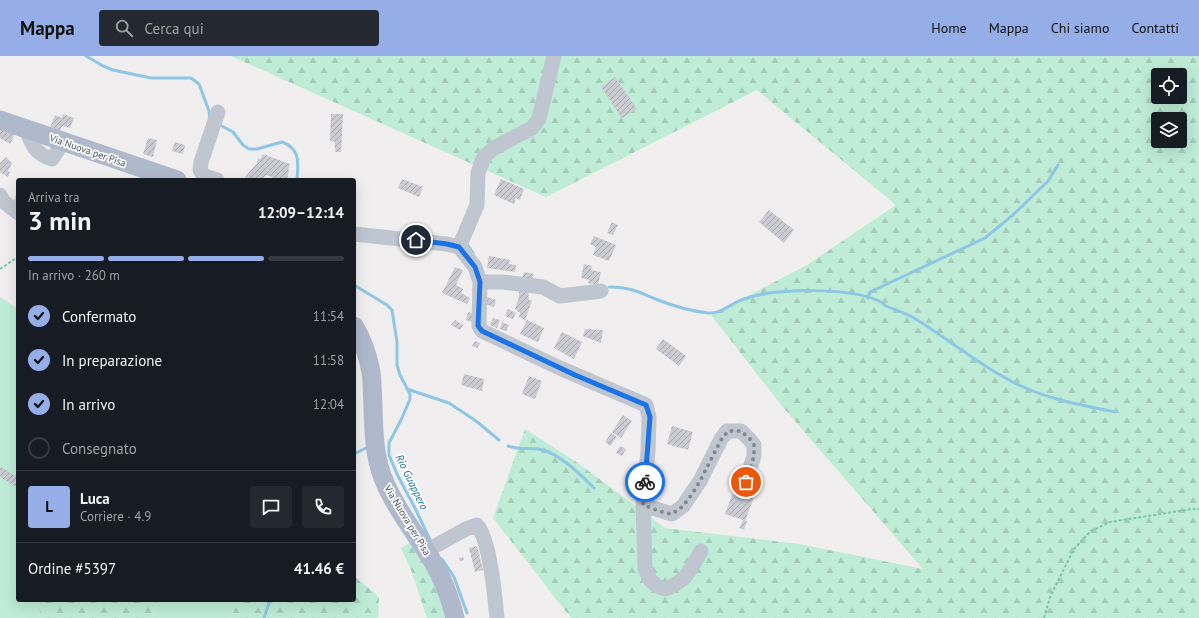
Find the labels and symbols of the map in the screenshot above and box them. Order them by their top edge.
street label: Via Nuova per Pisa [47,131,128,170]
pin [399,223,433,257]
water label: Rio Guappero [393,452,432,513]
courier [625,462,665,502]
pin [729,465,763,499]
street label: Via Nuova per Pisa [381,482,434,558]

